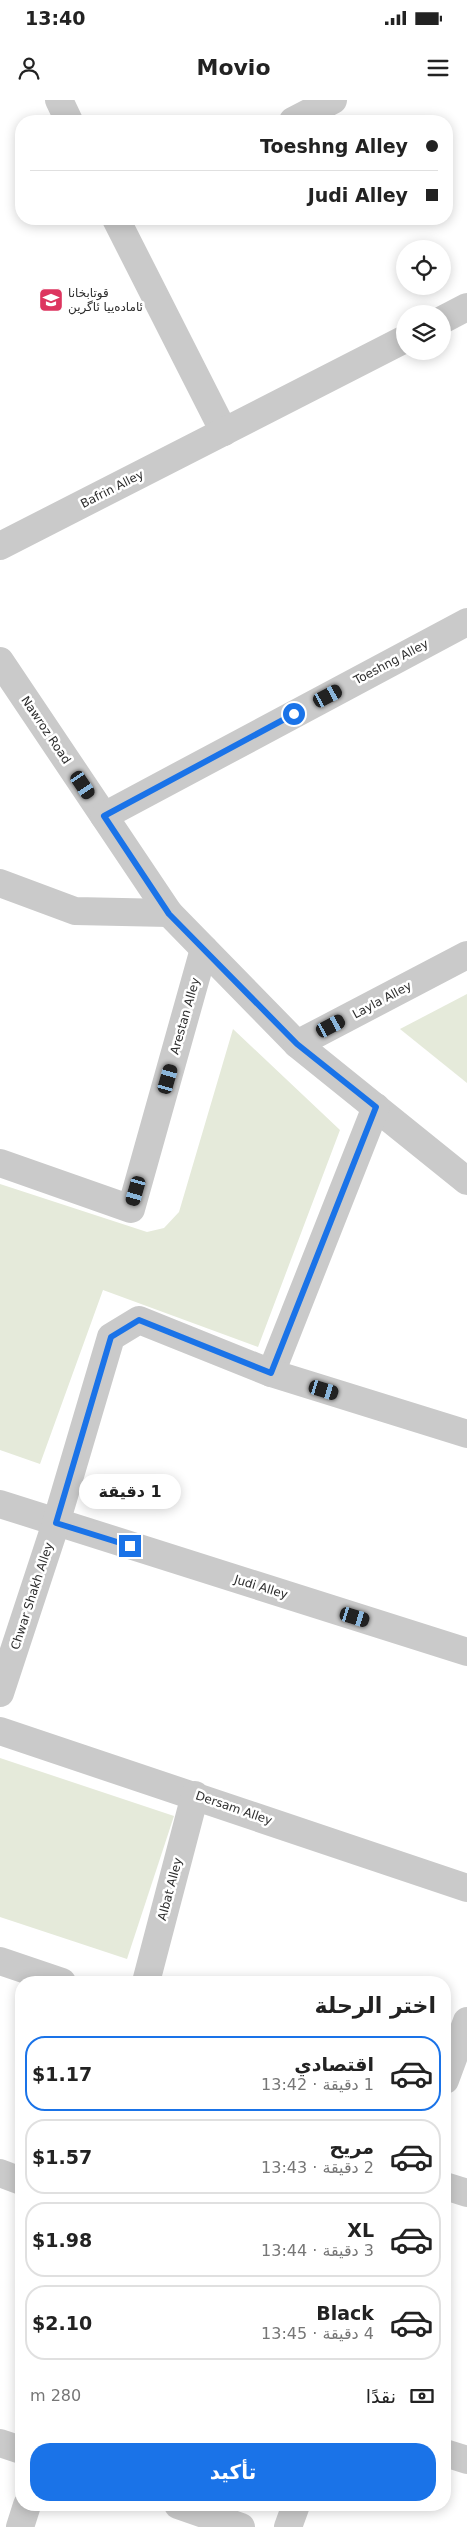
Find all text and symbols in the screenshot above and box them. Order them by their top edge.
text: 13:40 [25,7,85,29]
icon: person [15,54,43,82]
icon: menu [424,54,452,82]
text: Movio [197,55,271,80]
text: Toeshng Alley [260,135,408,157]
text: Judi Alley [308,184,408,206]
map controls [396,240,451,360]
button: locate [396,240,451,295]
place label: قوتابخانا ئامادەییا ئاگرین [68,286,143,315]
school or university icon: قوتابخانا ئامادەییا ئاگرین [38,287,64,313]
button: layers [396,305,451,360]
street label: Bafrin Alley [78,467,146,511]
street label: Toeshng Alley [351,637,431,688]
car [311,682,344,710]
street label: Nawroz Road [18,694,74,766]
route start [283,703,305,725]
car [68,768,97,802]
street label: Arestan Alley [167,976,203,1056]
street label: Layla Alley [350,979,414,1021]
car [314,1012,347,1040]
car [156,1063,179,1095]
car [124,1175,147,1207]
car [307,1378,340,1402]
callout: 1 دقيقة [79,1474,181,1508]
text: 1 دقيقة [98,1482,162,1501]
route end [119,1535,141,1557]
street label: Chwar Shakh Alley [8,1540,56,1652]
street label: Judi Alley [232,1572,289,1602]
car [338,1605,371,1629]
street label: Dersam Alley [194,1788,274,1828]
street label: Albat Alley [155,1856,185,1922]
text: اختر الرحلة [315,1993,436,2018]
icon: car [389,2051,434,2096]
text: اقتصادي [294,2053,374,2075]
text: $1.17 [32,2063,92,2085]
text: 1 دقيقة · 13:42 [261,2075,374,2094]
icon: car [389,2134,434,2179]
text: مريح [330,2136,374,2158]
text: $1.57 [32,2146,92,2168]
text: 2 دقيقة · 13:43 [261,2158,374,2177]
icon: car [389,2217,434,2262]
text: XL [347,2219,374,2241]
text: $1.98 [32,2229,92,2251]
text: 3 دقيقة · 13:44 [261,2241,374,2260]
icon: car [389,2300,434,2345]
text: Black [316,2302,374,2324]
text: $2.10 [32,2312,92,2334]
text: 4 دقيقة · 13:45 [261,2324,374,2343]
icon: cash [408,2382,436,2410]
text: نقدًا [366,2385,396,2407]
text: 280 m [30,2386,81,2405]
button: تأكيد [30,2443,436,2501]

